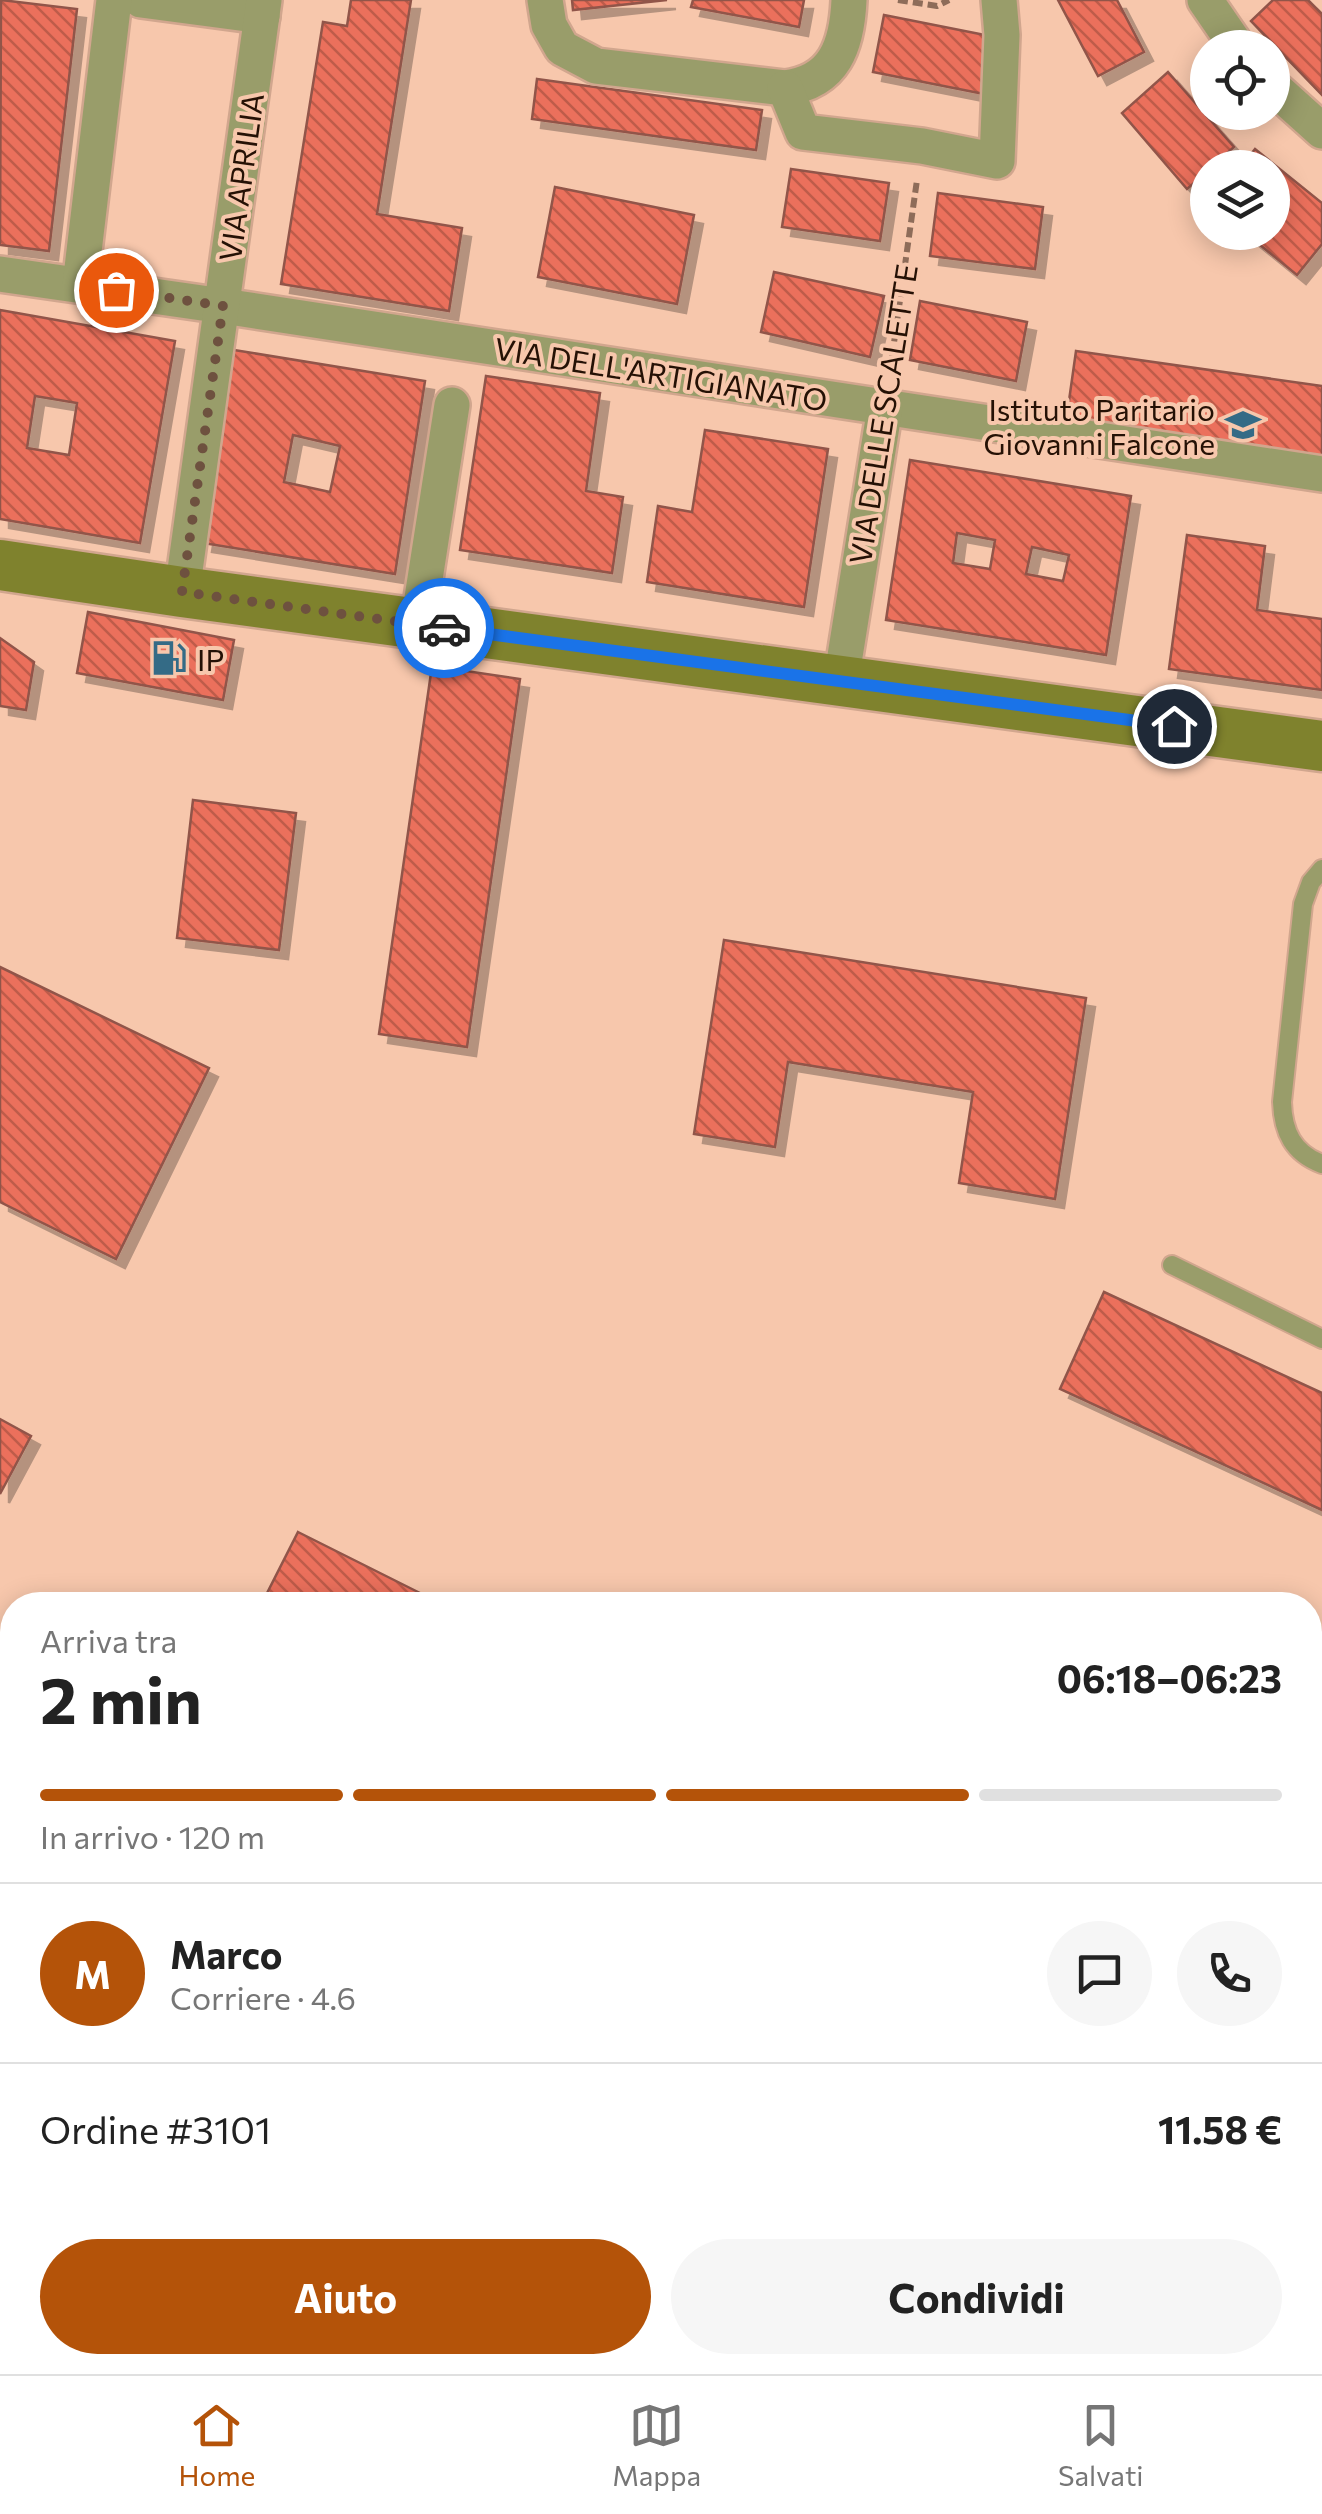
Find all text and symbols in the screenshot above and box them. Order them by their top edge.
map controls [1190,30,1290,250]
button: locate [1190,30,1290,130]
street label: VIA APRILIA [210,90,270,264]
button: layers [1190,150,1290,250]
pin [74,248,159,333]
street label: VIA DELLE SCALETTE [840,261,924,567]
icon: bag [89,263,144,318]
street label: VIA DELL'ARTIGIANATO [492,328,830,418]
place label: Istituto Paritario Giovanni Falcone [984,390,1215,461]
school or university icon: Istituto Paritario Giovanni Falcone [1224,406,1262,444]
courier [394,578,494,678]
icon: car [417,601,472,656]
fuel station icon: IP [150,639,188,677]
place label: IP [197,640,224,677]
pin [1132,684,1217,769]
icon: home [1147,699,1202,754]
text: Arriva tra [40,1620,177,1660]
text: 06:18–06:23 [1057,1654,1282,1701]
text: 2 min [40,1658,202,1737]
text: In arrivo · 120 m [40,1816,265,1856]
button: chat [1047,1921,1152,2026]
button: phone [1177,1921,1282,2026]
text: Marco [170,1930,283,1977]
text: M [74,1950,111,1997]
text: Corriere · 4.6 [170,1977,356,2017]
text: Ordine #3101 [40,2105,271,2152]
text: 11.58 € [1158,2105,1282,2152]
button: Aiuto [40,2239,651,2354]
button: Condividi [671,2239,1282,2354]
tab: Home [178,2398,255,2492]
tab: Mappa [612,2398,701,2492]
tab: Salvati [1058,2398,1144,2492]

